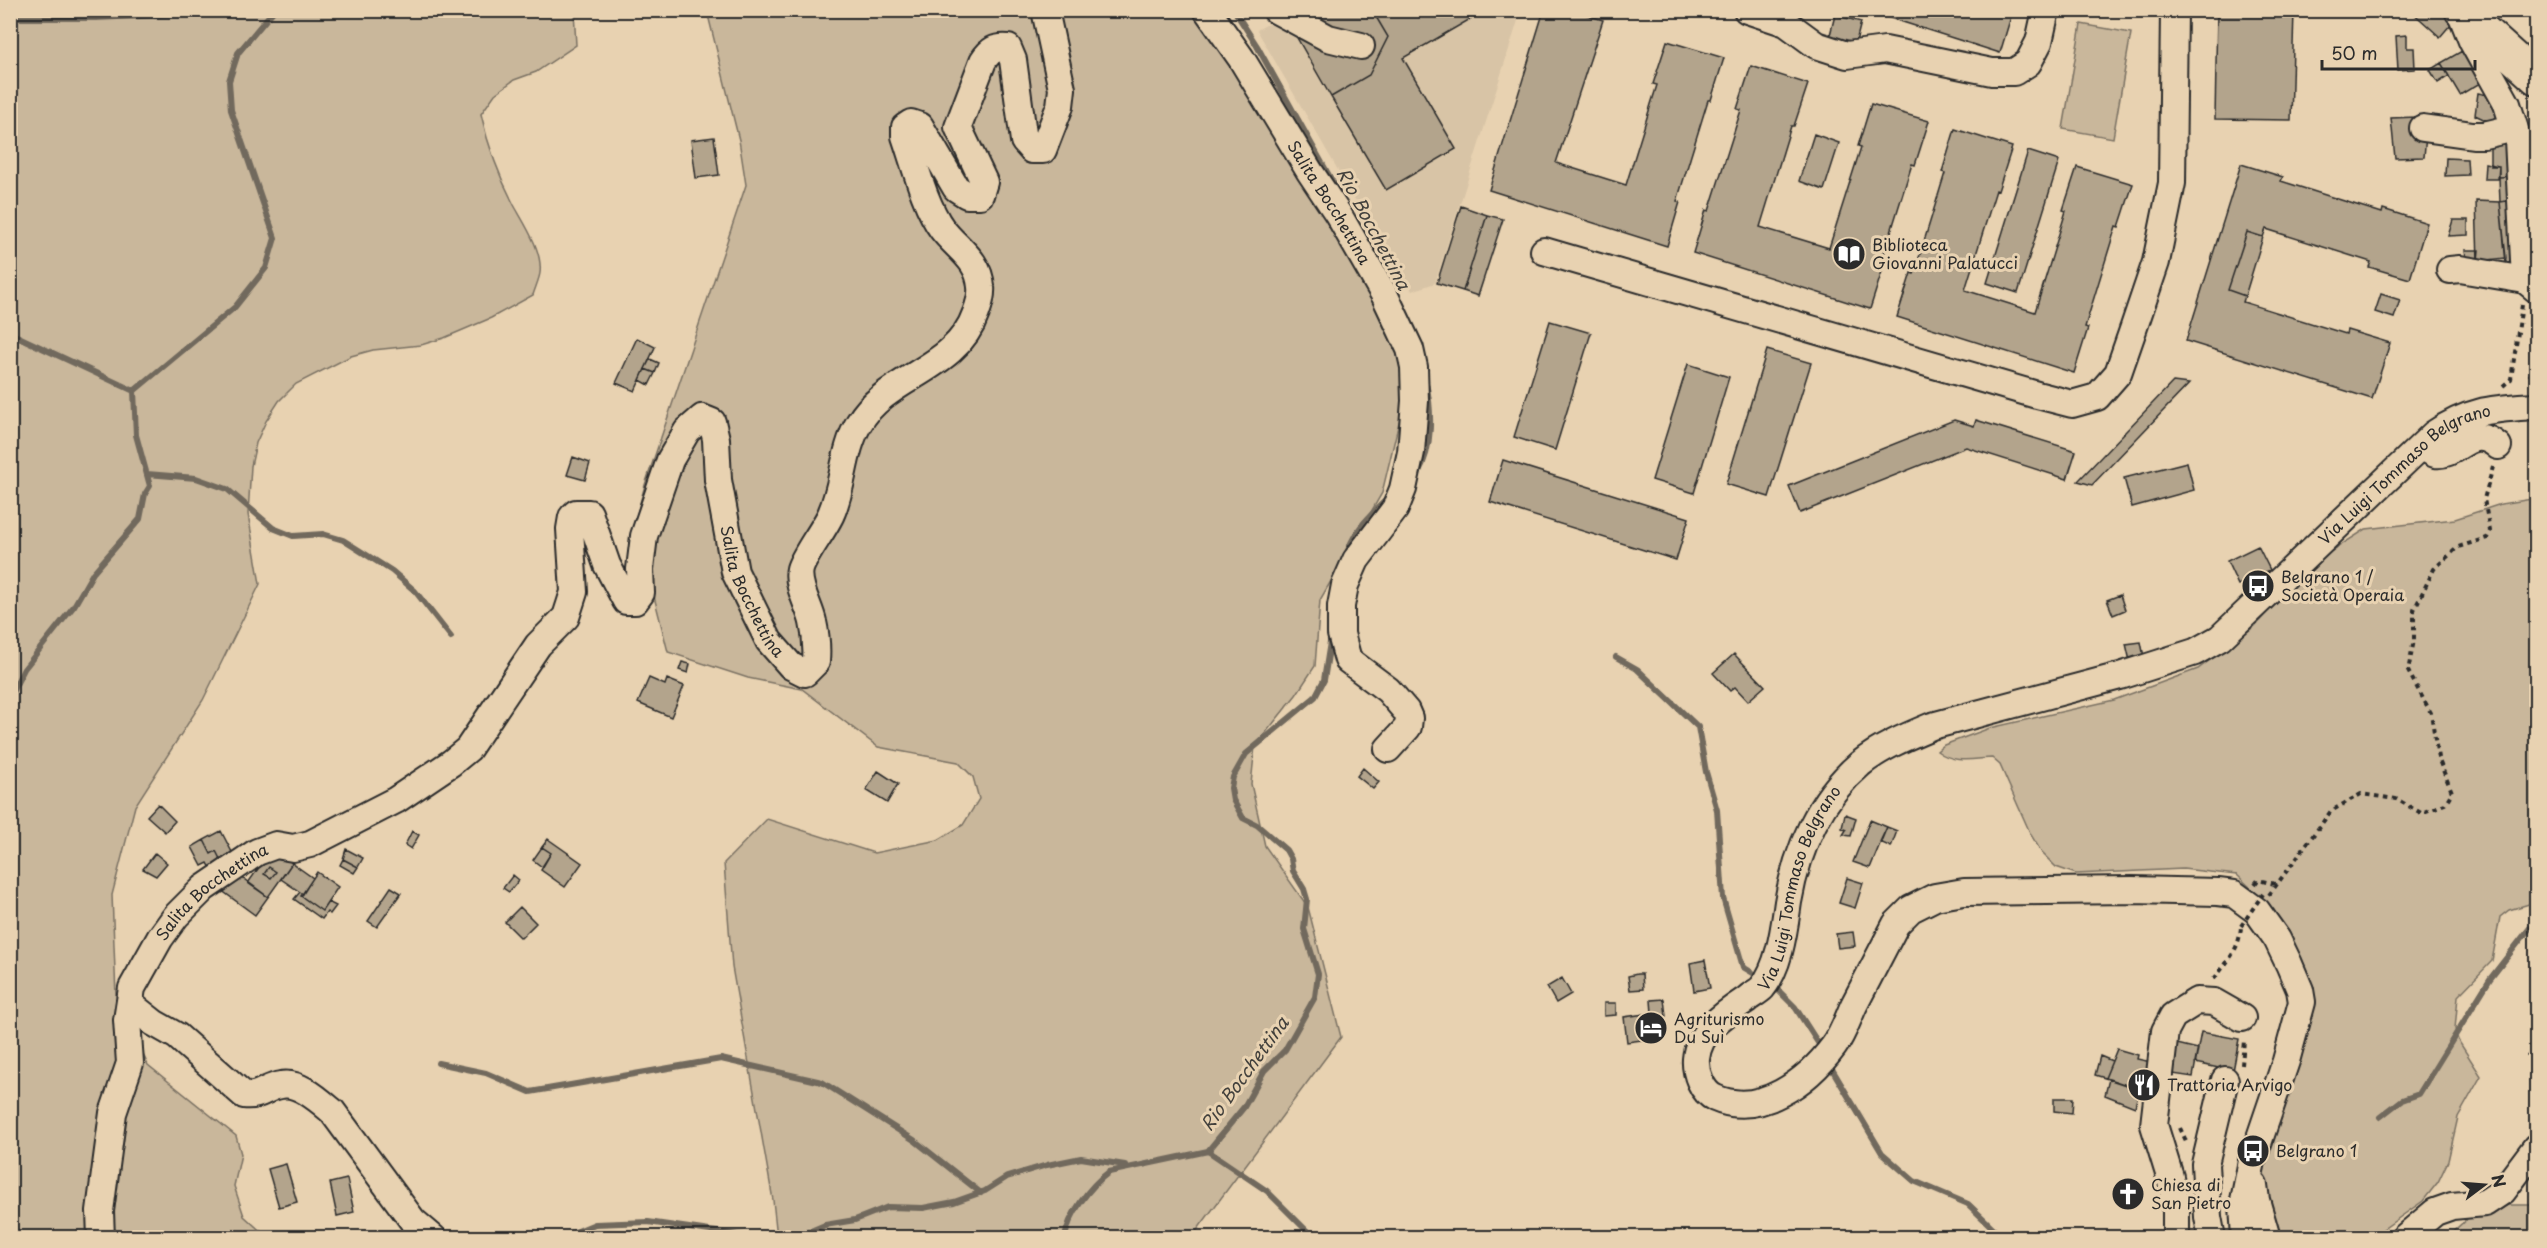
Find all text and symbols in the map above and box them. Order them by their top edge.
scale bar [2322,33,2475,71]
text: 50 m [2331,39,2378,66]
street label: Salita Bocchettina [1282,135,1377,268]
water label: Rio Bocchettina [1331,162,1418,295]
place label: Biblioteca Giovanni Palatucci [1872,232,2018,274]
library icon: Biblioteca Giovanni Palatucci [1831,236,1867,272]
street label: Via Luigi Tommaso Belgrano [2312,397,2493,550]
street label: Salita Bocchettina [716,523,791,662]
place label: Belgrano 1 / Società Operaia [2281,564,2404,606]
bus stop icon: Belgrano 1 / Società Operaia [2240,568,2276,604]
street label: Via Luigi Tommaso Belgrano [1751,780,1846,995]
street label: Salita Bocchettina [149,836,271,945]
place label: Agriturismo Du Suì [1674,1006,1764,1048]
water label: Rio Bocchettina [1193,1010,1295,1136]
hotel icon: Agriturismo Du Suì [1633,1010,1669,1046]
restaurant icon: Trattoria Arvigo [2126,1067,2162,1103]
place label: Trattoria Arvigo [2167,1072,2292,1096]
bus stop icon: Belgrano 1 [2235,1133,2271,1169]
place label: Belgrano 1 [2276,1138,2357,1162]
north arrow [2454,1155,2514,1215]
text: N [2486,1171,2513,1190]
place label: Chiesa di San Pietro [2151,1172,2231,1214]
church icon: Chiesa di San Pietro [2110,1176,2146,1212]

